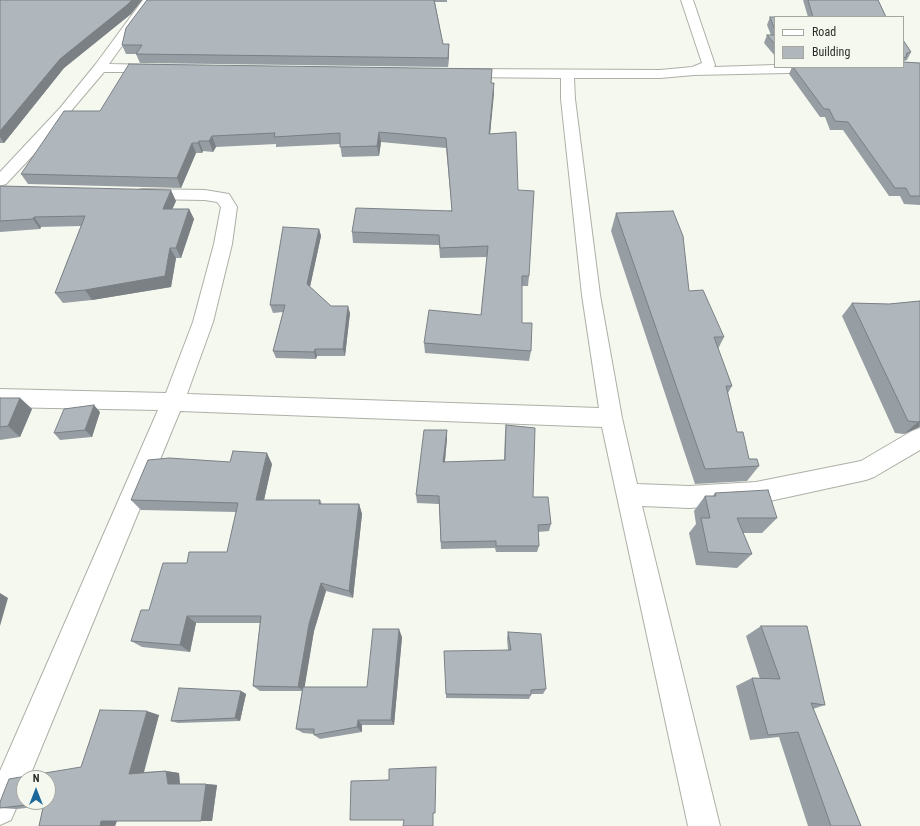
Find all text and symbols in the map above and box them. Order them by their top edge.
legend [774,16,904,68]
text: Road [812,25,836,39]
text: Building [812,45,850,59]
north arrow [16,770,56,810]
text: N [33,772,39,785]

